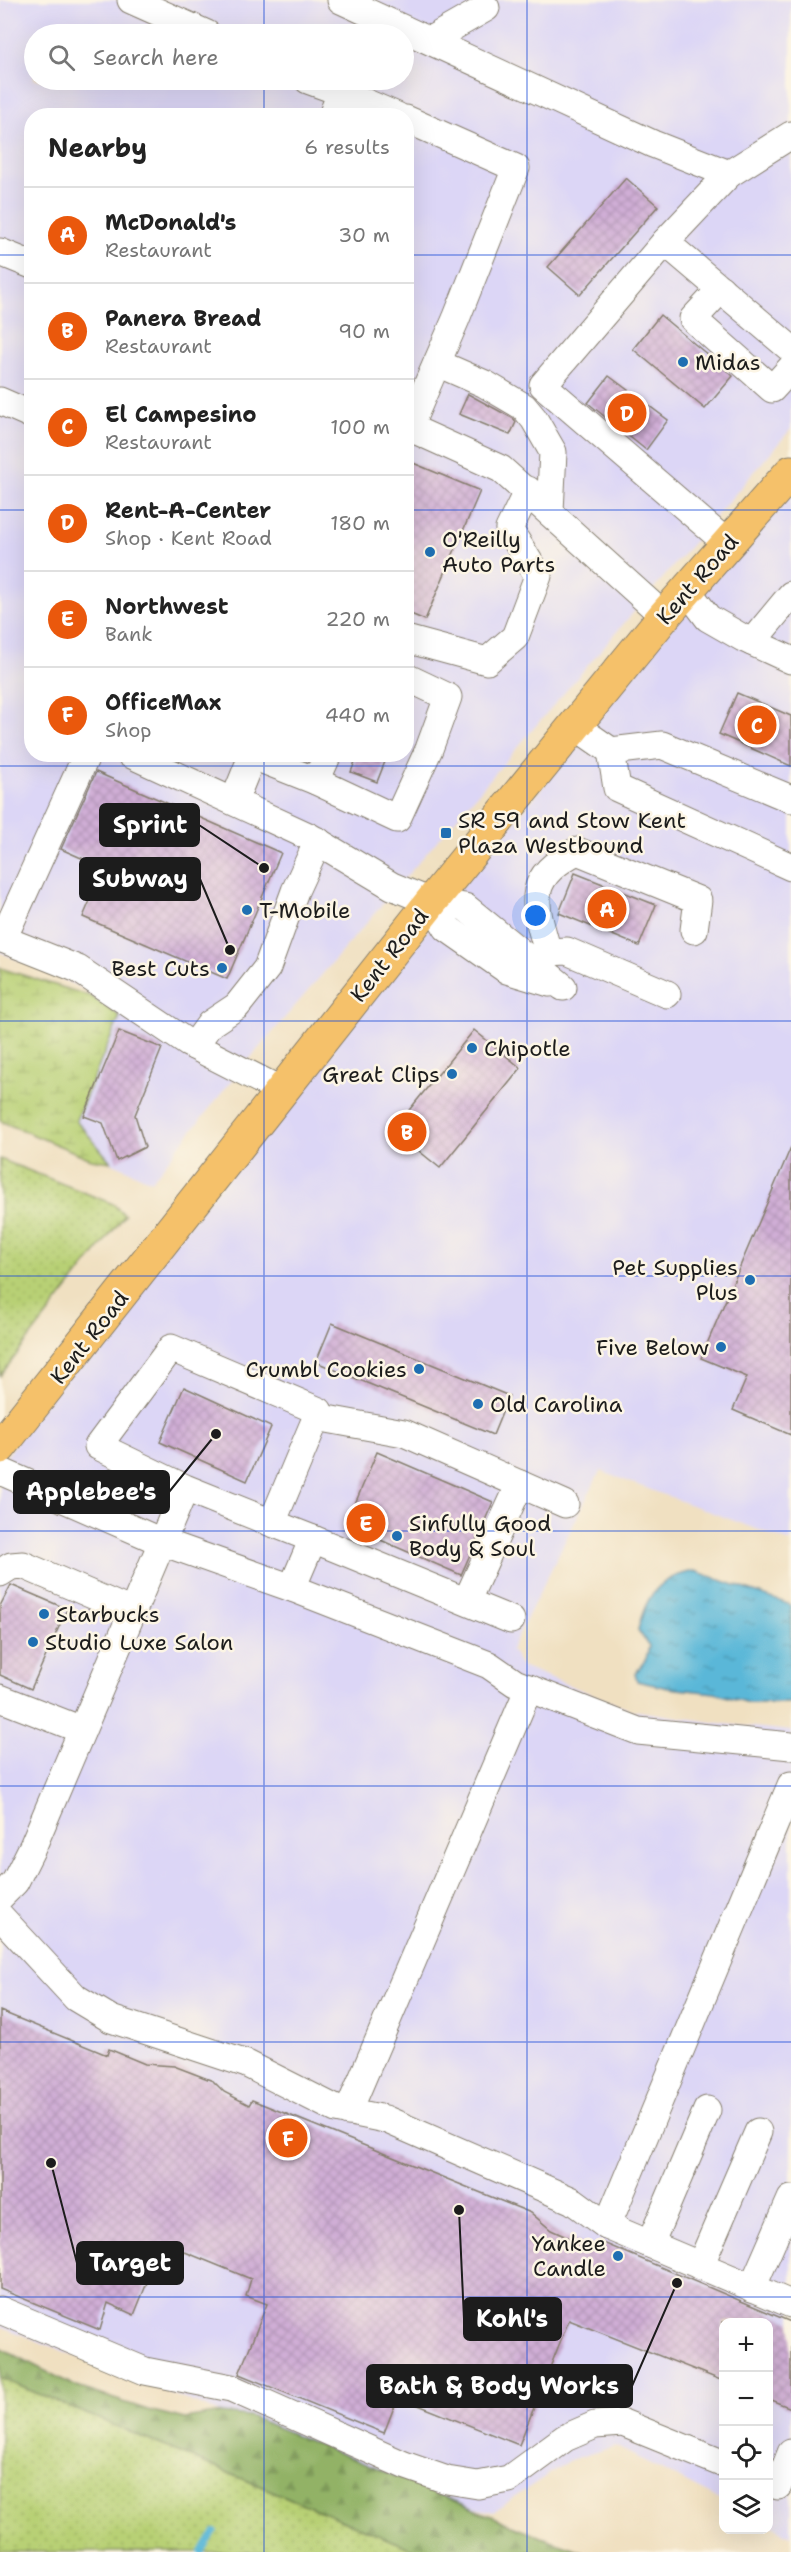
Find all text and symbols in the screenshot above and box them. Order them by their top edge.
search box [24,24,414,90]
icon: search [45,41,78,74]
text: Search here [93,43,219,72]
text: Nearby [48,130,147,165]
text: 6 results [304,134,390,160]
text: McDonald's [105,208,236,237]
text: A [60,222,75,248]
text: 30 m [338,222,390,248]
text: Restaurant [105,237,212,263]
text: Panera Bread [105,304,262,333]
text: B [61,318,74,344]
text: 90 m [338,318,390,344]
text: Restaurant [105,333,212,359]
place label: Midas [695,348,761,377]
marker: Midas [676,355,690,369]
pin: D [608,390,646,436]
text: El Campesino [105,400,257,429]
text: C [61,414,74,440]
text: 100 m [330,414,390,440]
text: Restaurant [105,429,212,455]
text: Rent-A-Center [105,496,271,525]
text: D [60,510,75,536]
text: 180 m [330,510,390,536]
text: Shop · Kent Road [105,525,272,551]
place label: O'Reilly Auto Parts [442,525,555,579]
street label: Kent Road [650,528,745,631]
marker: O'Reilly Auto Parts [423,545,437,559]
text: Northwest [105,592,228,621]
text: E [61,606,74,632]
text: 220 m [326,606,390,632]
text: Bank [105,621,153,647]
text: OfficeMax [105,688,221,717]
text: F [62,702,73,728]
text: 440 m [325,702,390,728]
pin: C [738,702,777,748]
text: Shop [105,717,152,743]
callout: Sprint [100,804,199,846]
place label: SR 59 and Stow Kent Plaza Westbound [458,806,686,860]
text: Sprint [113,809,188,841]
marker: SR 59 and Stow Kent Plaza Westbound [439,826,453,840]
callout: Subway [80,858,200,900]
text: Subway [92,863,188,895]
pin: A [588,886,626,932]
place label: T-Mobile [259,896,350,925]
your location [521,901,550,930]
street label: Kent Road [344,902,435,1008]
marker: T-Mobile [240,903,254,917]
place label: Best Cuts [111,954,210,983]
marker: Best Cuts [215,961,229,975]
place label: Chipotle [484,1034,571,1063]
marker: Chipotle [465,1041,479,1055]
place label: Great Clips [322,1060,440,1089]
marker: Great Clips [445,1067,459,1081]
pin: B [388,1110,426,1154]
place label: Pet Supplies Plus [612,1253,738,1307]
marker: Pet Supplies Plus [743,1273,757,1287]
street label: Kent Road [44,1284,135,1390]
place label: Five Below [596,1333,709,1362]
marker: Five Below [714,1340,728,1354]
place label: Crumbl Cookies [245,1355,407,1384]
marker: Crumbl Cookies [412,1362,426,1376]
place label: Old Carolina [490,1390,623,1419]
marker: Old Carolina [471,1397,485,1411]
callout: Applebee's [14,1471,169,1513]
text: Applebee's [26,1476,156,1508]
pin: E [346,1500,386,1546]
place label: Sinfully Good Body & Soul [409,1509,551,1563]
marker: Sinfully Good Body & Soul [390,1529,404,1543]
place label: Starbucks [56,1600,160,1629]
marker: Starbucks [37,1607,51,1621]
place label: Studio Luxe Salon [45,1628,233,1657]
marker: Studio Luxe Salon [26,1635,40,1649]
pin: F [268,2116,308,2160]
place label: Yankee Candle [531,2229,606,2283]
callout: Target [77,2242,183,2284]
text: Target [89,2247,171,2279]
marker: Yankee Candle [611,2249,625,2263]
callout: Kohl's [464,2298,561,2340]
text: Kohl's [476,2303,548,2335]
map controls [719,2318,773,2534]
button: + [719,2318,773,2372]
callout: Bath & Body Works [367,2365,632,2407]
text: Bath & Body Works [379,2370,619,2402]
button: − [719,2372,773,2426]
button: locate [719,2426,773,2480]
button: layers [719,2480,773,2534]

